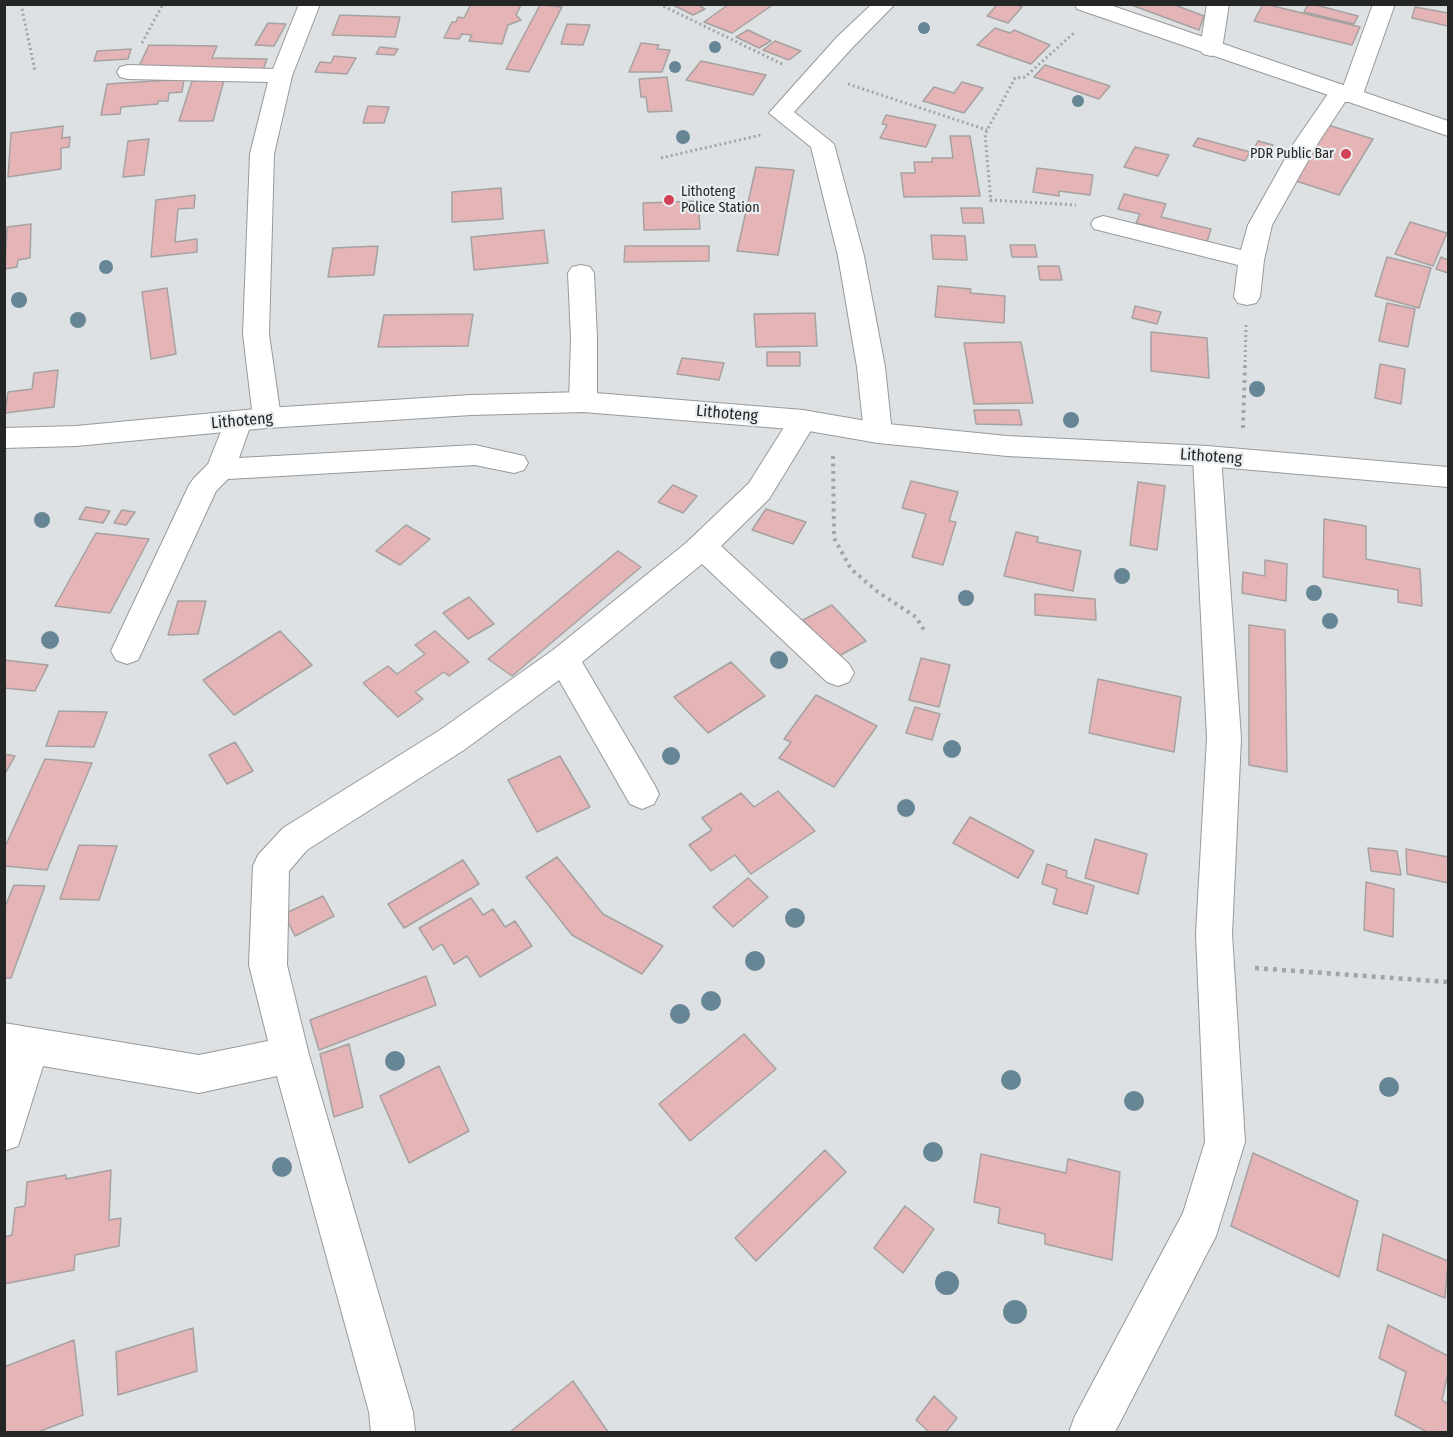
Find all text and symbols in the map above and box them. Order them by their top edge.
place label: PDR Public Bar [1250,146,1334,162]
marker: PDR Public Bar [1339,147,1353,161]
place label: Lithoteng Police Station [681,184,760,216]
marker: Lithoteng Police Station [662,193,676,207]
street label: Lithoteng [695,402,759,426]
street label: Lithoteng [210,409,274,433]
street label: Lithoteng [1179,445,1243,469]

